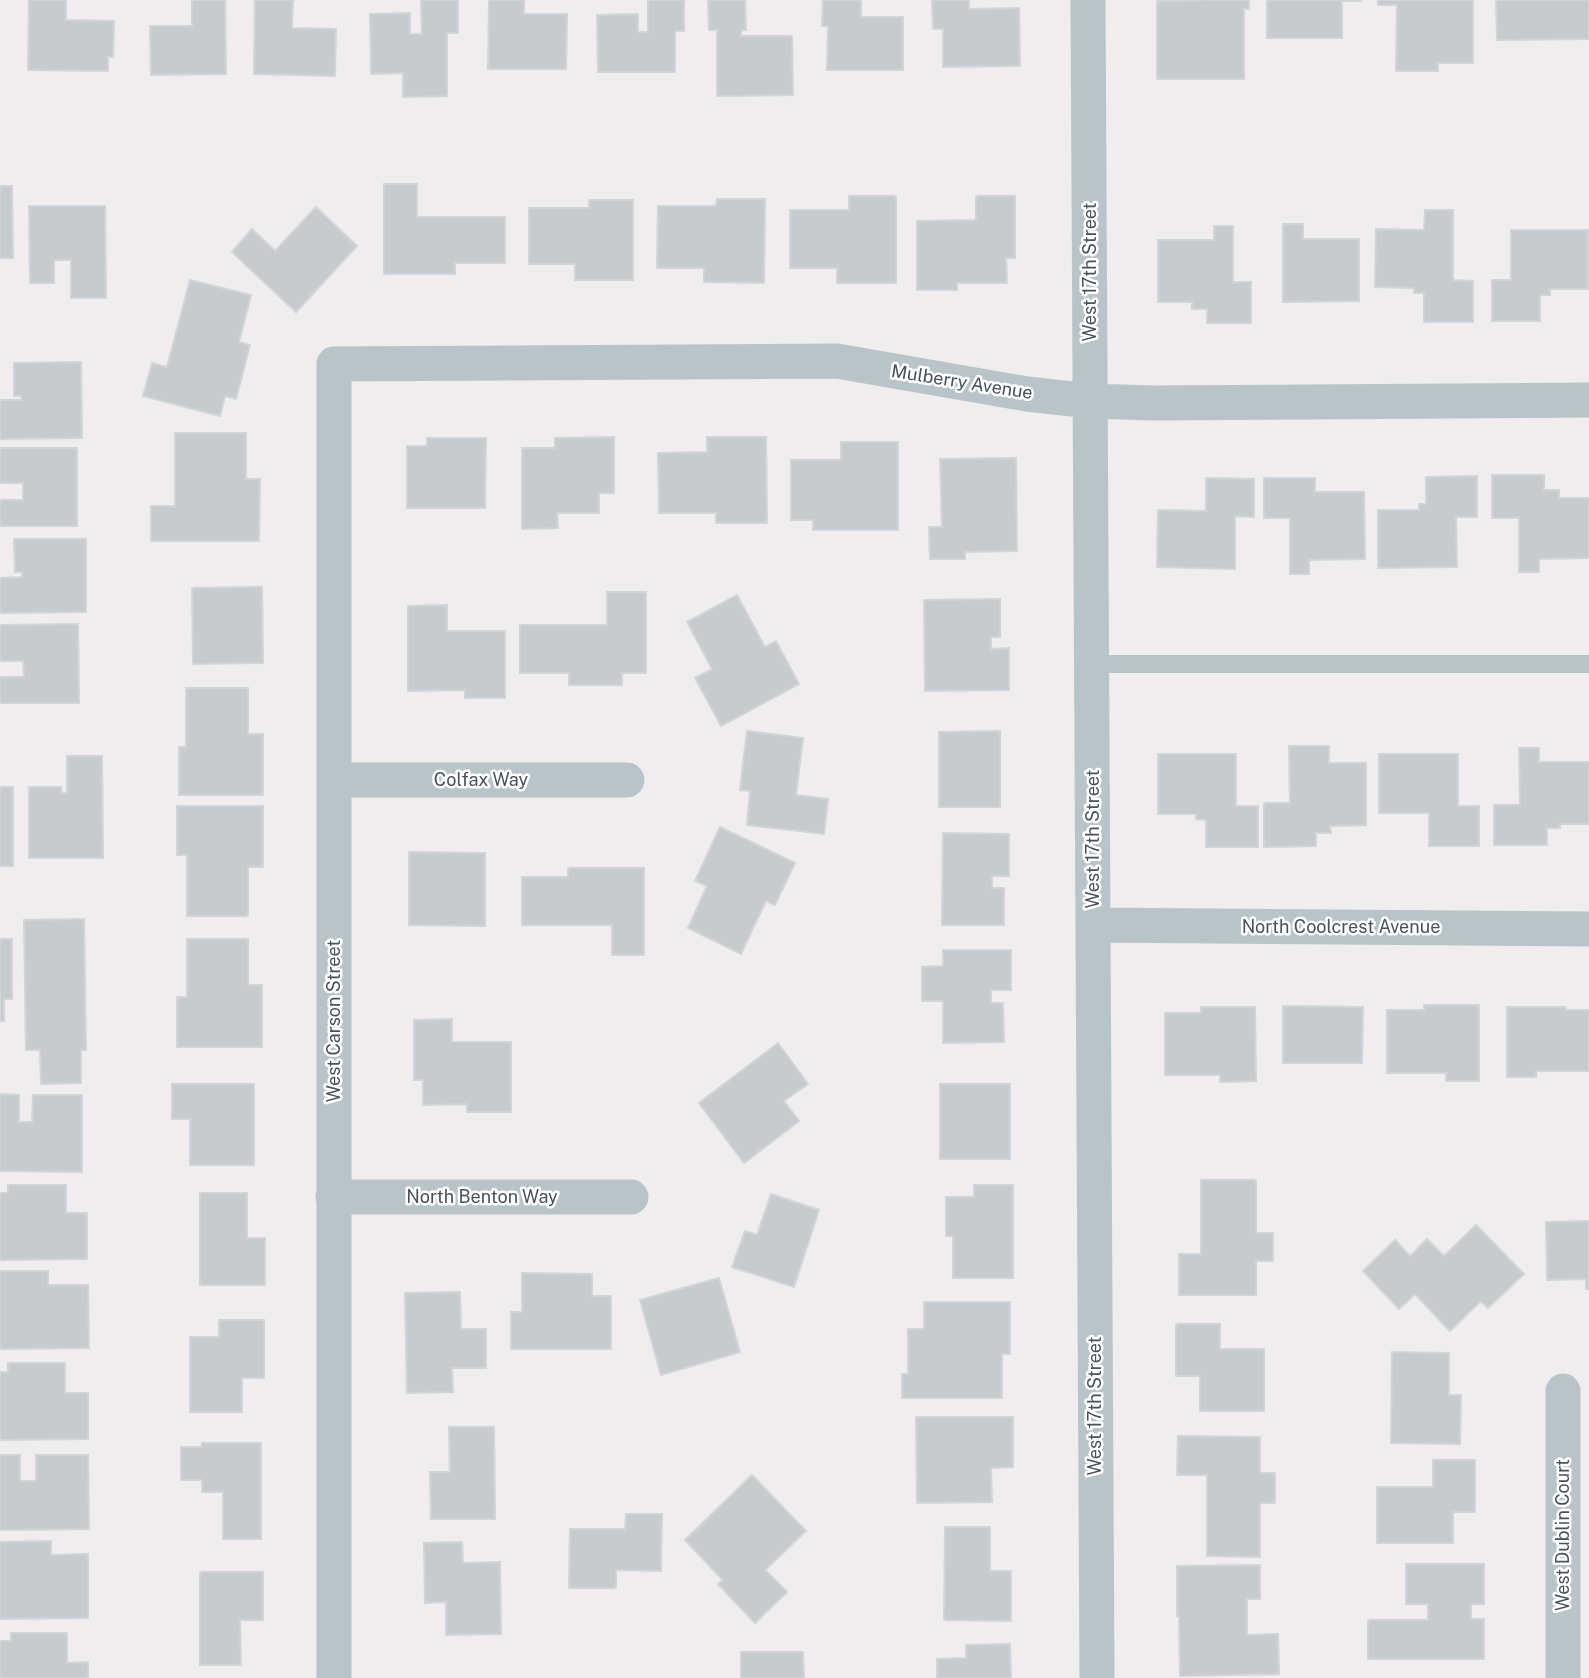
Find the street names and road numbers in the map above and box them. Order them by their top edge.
street label: West 17th Street [1079,202,1100,342]
street label: Mulberry Avenue [890,360,1034,403]
street label: Colfax Way [434,769,529,790]
street label: West 17th Street [1082,769,1103,909]
street label: North Coolcrest Avenue [1242,916,1440,937]
street label: West Carson Street [323,940,344,1102]
street label: North Benton Way [406,1186,558,1207]
street label: West 17th Street [1084,1336,1105,1476]
street label: West Dublin Court [1552,1459,1573,1611]

